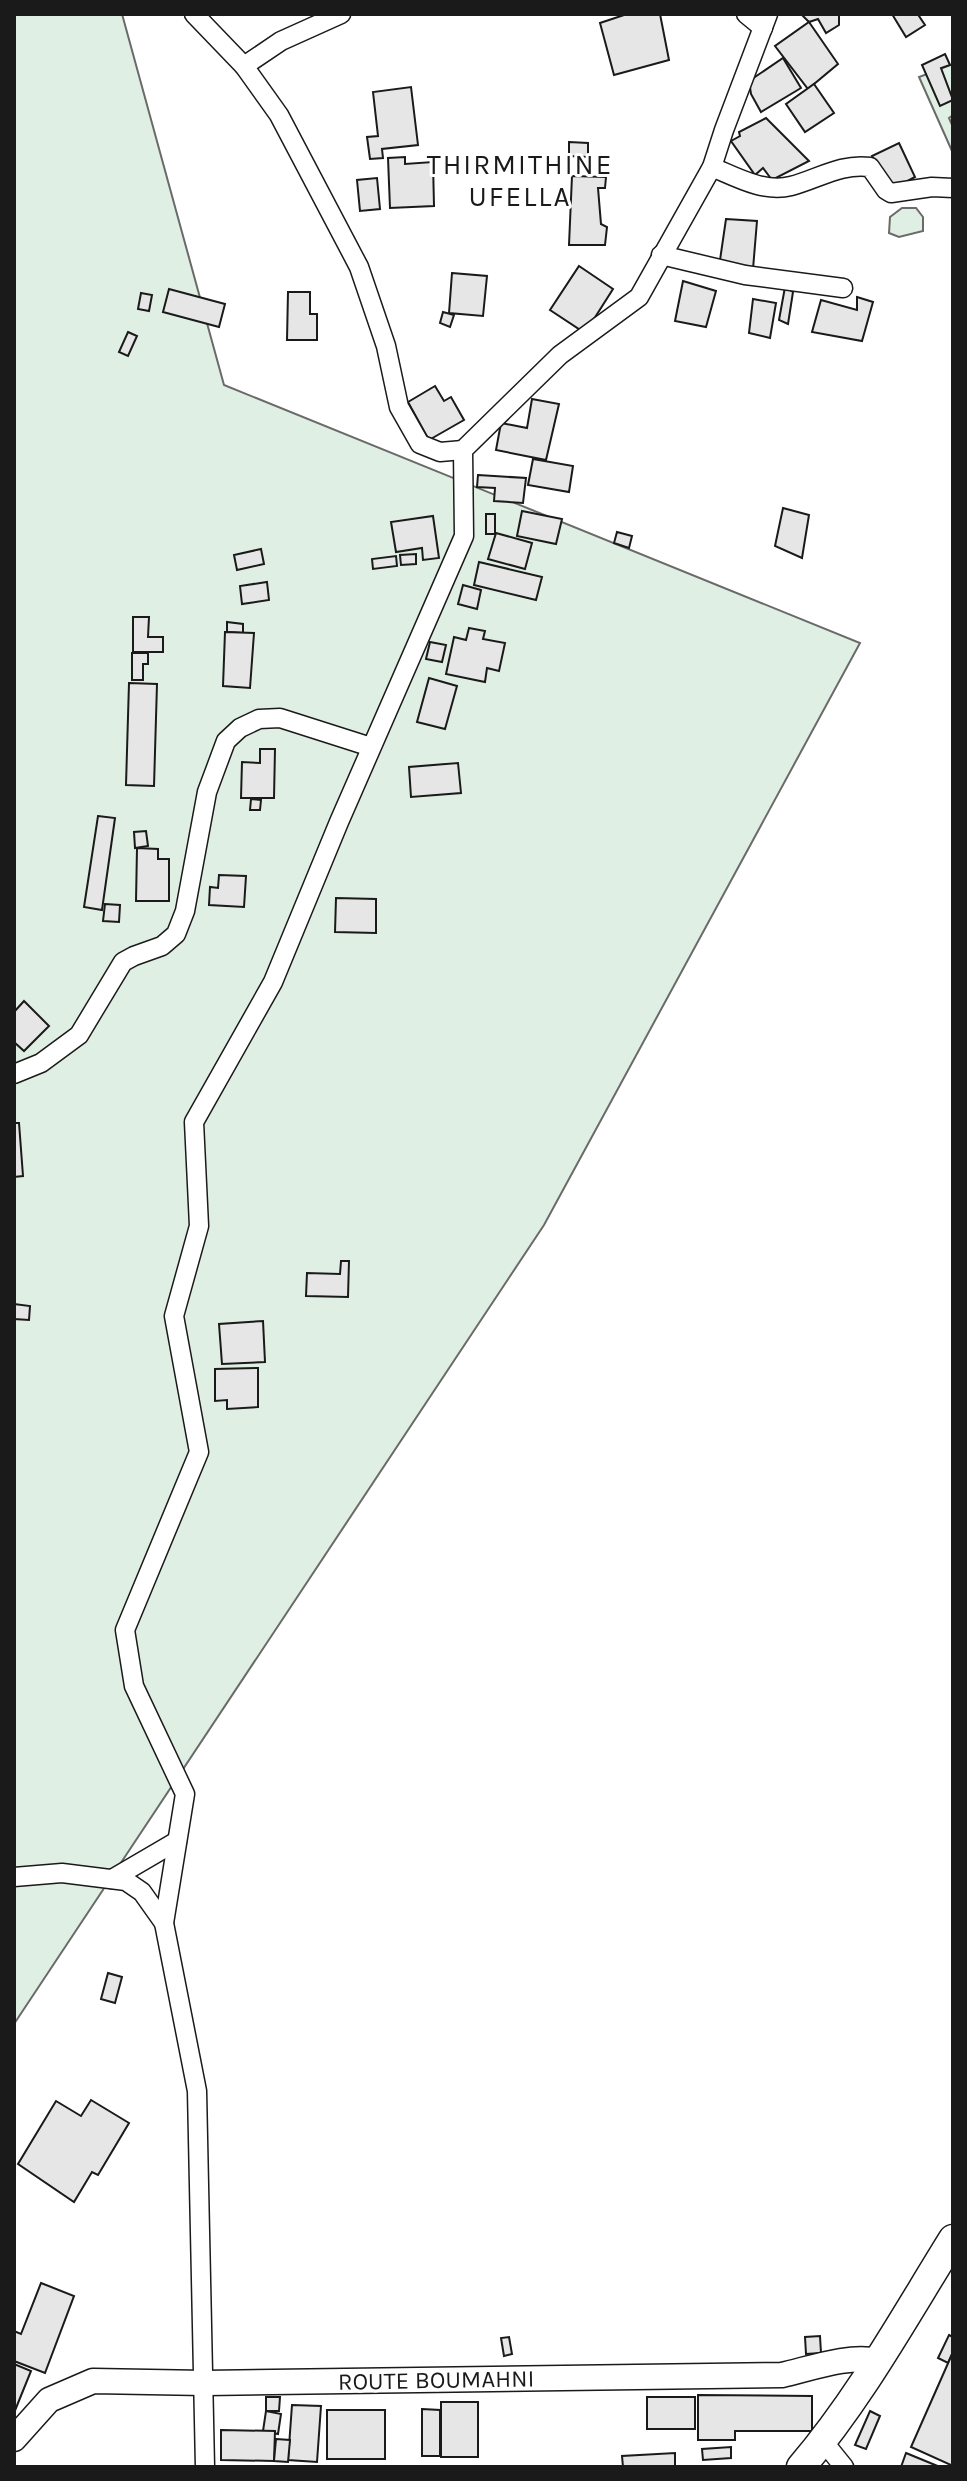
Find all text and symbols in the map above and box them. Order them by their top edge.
district label: THIRMITHINE UFELLA [427,148,613,213]
street label: ROUTE BOUMAHNI [338,2364,534,2396]

